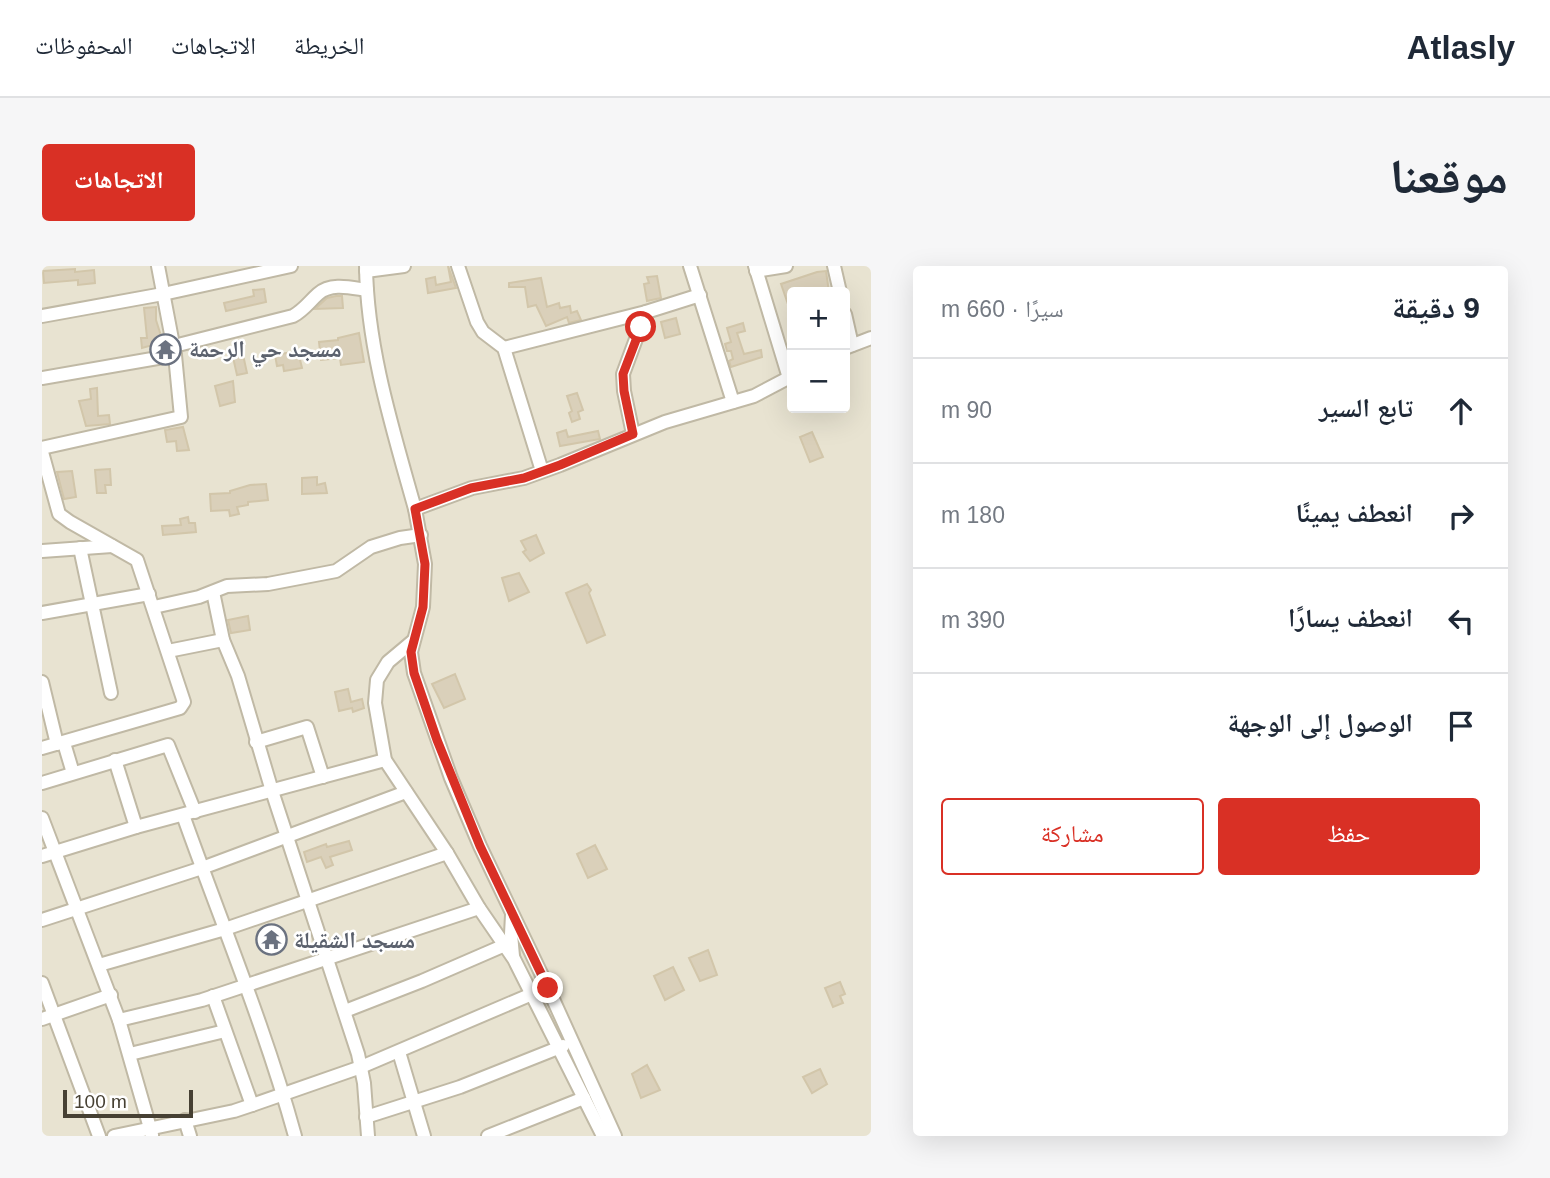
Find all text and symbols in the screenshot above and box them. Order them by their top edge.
text: Atlasly [1407,29,1515,66]
text: المحفوظات [35,32,133,59]
text: الاتجاهات [171,32,256,59]
text: الخريطة [294,32,365,59]
button: الاتجاهات [42,144,195,221]
text: موقعنا [1390,149,1508,203]
map controls [787,287,850,413]
button: + [787,287,850,350]
text: 9 دقيقة [1392,291,1480,324]
text: سيرًا · 660 m [941,296,1064,322]
route start [625,311,656,342]
temple icon: مسجد حي الرحمة [149,332,183,366]
place label: مسجد حي الرحمة [189,336,342,368]
button: − [787,350,850,413]
icon: ahead [1442,392,1480,430]
text: تابع السير [1319,393,1413,423]
text: 90 m [941,397,992,423]
icon: right [1442,497,1480,535]
text: انعطف يمينًا [1296,498,1413,528]
text: 180 m [941,502,1005,528]
icon: left [1442,602,1480,640]
text: انعطف يسارًا [1288,603,1413,633]
text: 390 m [941,607,1005,633]
icon: arrive [1442,707,1480,745]
text: الوصول إلى الوجهة [1228,708,1413,738]
button: مشاركة [941,798,1204,875]
button: حفظ [1218,798,1480,875]
temple icon: مسجد الشقيلة [254,923,288,957]
place label: مسجد الشقيلة [294,927,415,954]
route end [532,972,563,1003]
scale bar [63,1087,192,1119]
text: 100 m [74,1091,127,1112]

